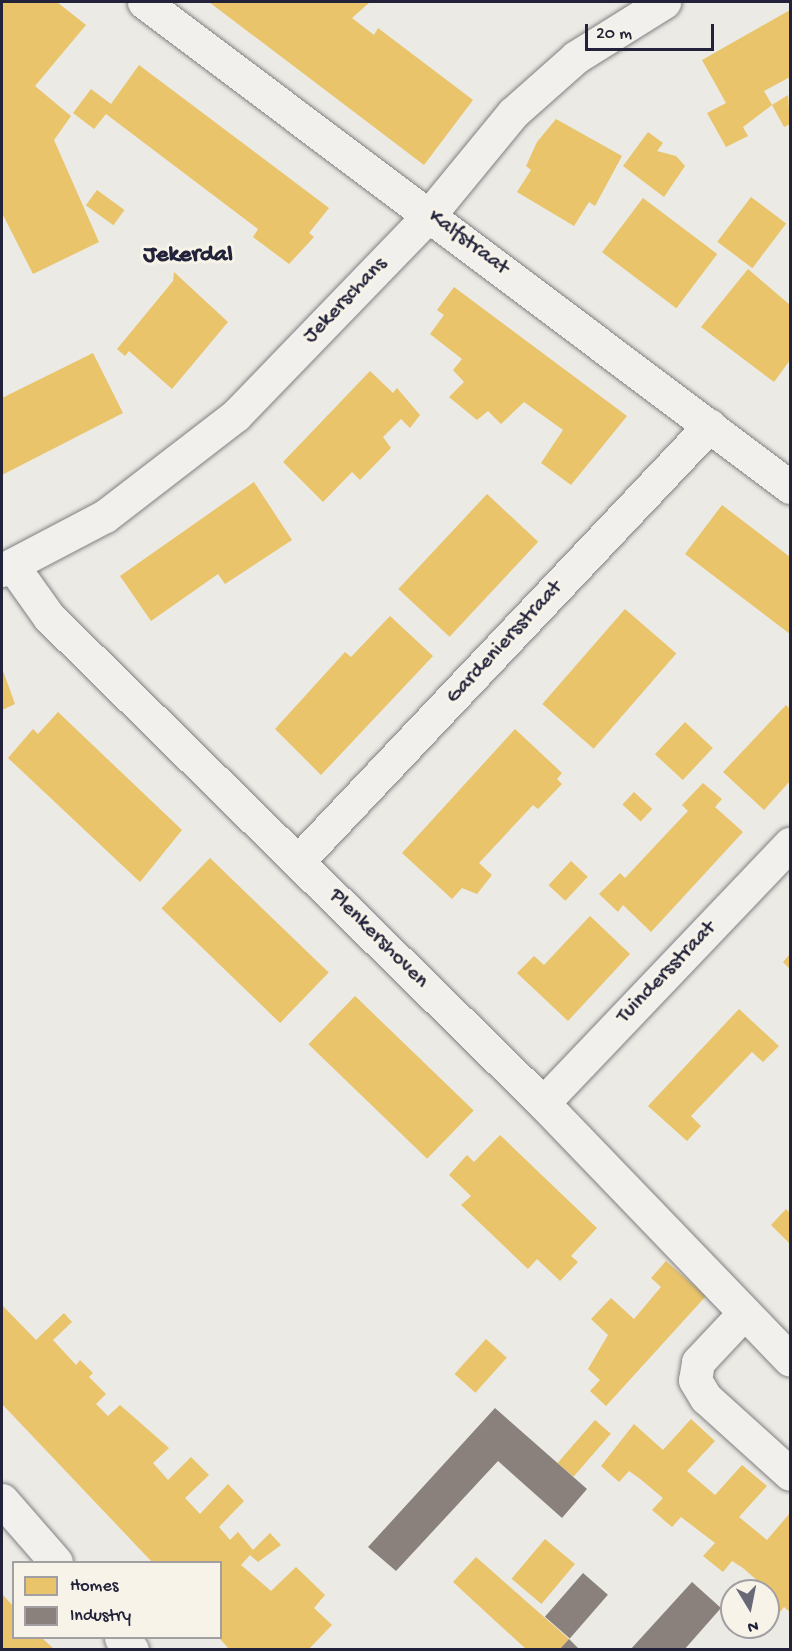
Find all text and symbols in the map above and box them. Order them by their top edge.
scale bar [588,12,717,50]
text: 20 m [596,24,632,45]
street label: Kalfstraat [422,204,514,282]
district label: Jekerdal [143,242,233,270]
street label: Jekerschans [298,252,394,350]
street label: Gardeniersstraat [441,576,569,710]
street label: Plenkershoven [322,883,434,995]
street label: Tuindersstraat [612,916,722,1030]
legend [12,1561,222,1639]
text: Homes [70,1576,118,1597]
north arrow [720,1579,780,1639]
text: Industry [70,1606,131,1627]
text: N [746,1615,760,1636]

